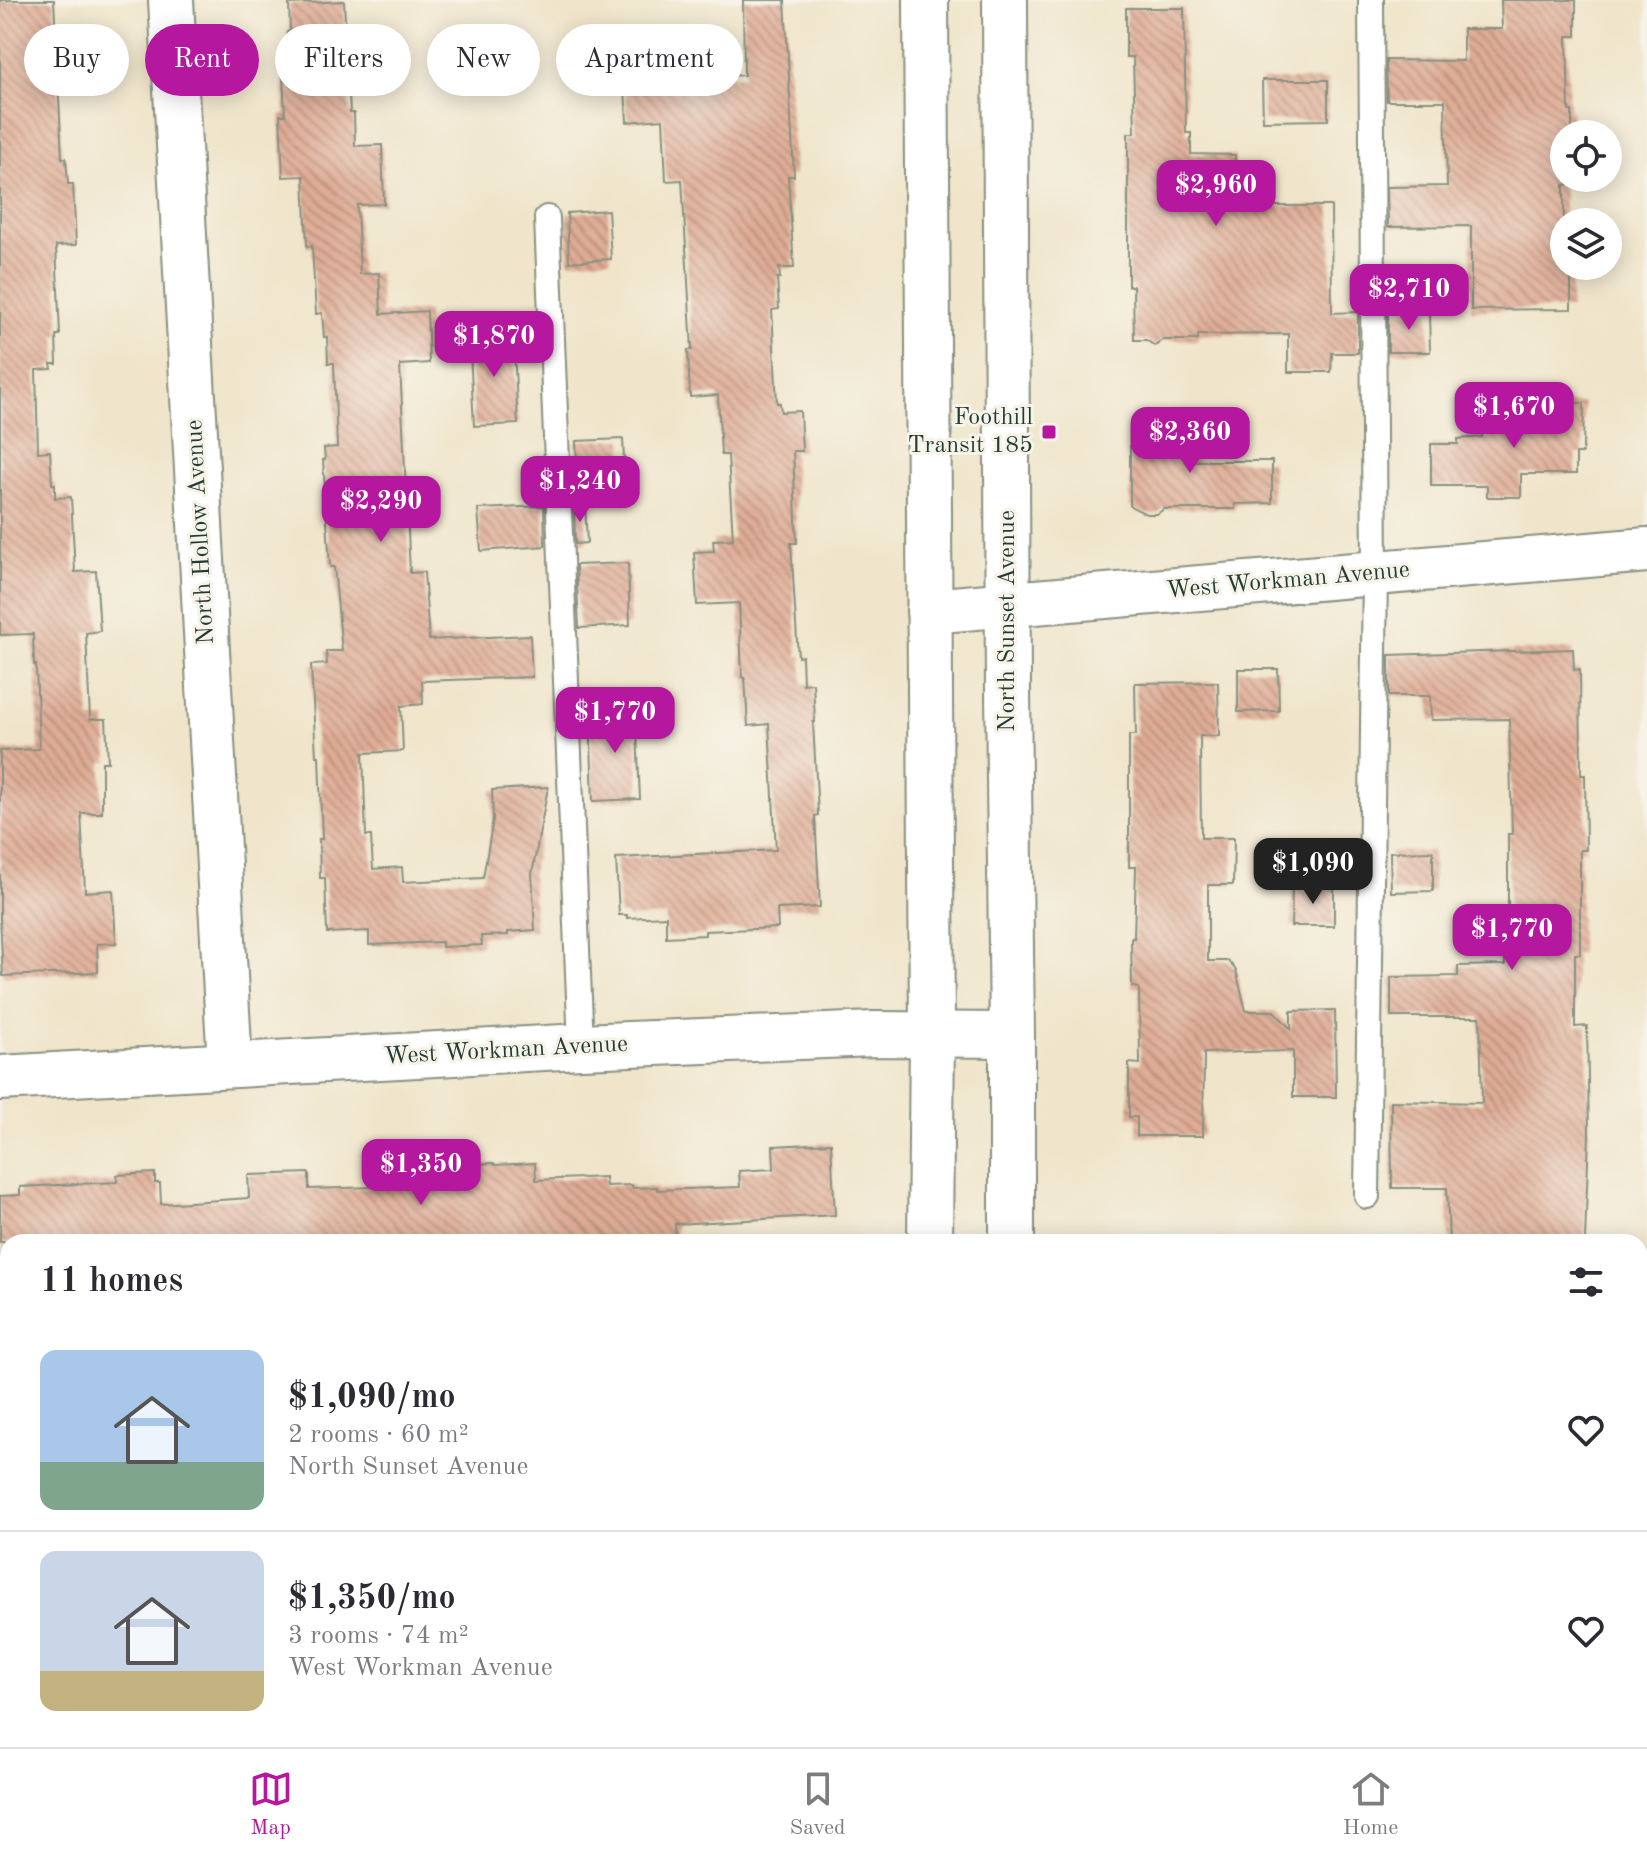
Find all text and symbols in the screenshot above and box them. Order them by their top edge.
chip: Buy [24,24,129,96]
chip: Rent [145,24,259,96]
chip: Filters [275,24,411,96]
chip: New [427,24,540,96]
chip: Apartment [556,24,743,96]
map controls [1550,120,1622,280]
button: locate [1550,120,1622,192]
pin: $2,960 [1151,160,1281,228]
text: $2,960 [1175,173,1257,199]
button: layers [1550,208,1622,280]
pin: $2,710 [1344,264,1474,332]
text: $2,710 [1368,277,1450,303]
pin: $1,870 [429,311,559,379]
text: $1,870 [453,324,535,350]
pin: $1,670 [1449,382,1579,450]
text: $1,670 [1473,395,1555,421]
place label: Foothill Transit 185 [907,406,1033,458]
pin: $2,360 [1125,407,1255,475]
street label: North Hollow Avenue [183,419,219,645]
text: $2,360 [1149,420,1231,446]
marker: Foothill Transit 185 [1040,423,1058,441]
pin: $1,240 [515,456,645,524]
text: $1,240 [539,469,621,495]
pin: $2,290 [316,476,446,544]
text: $2,290 [340,489,422,515]
street label: North Sunset Avenue [996,510,1020,732]
street label: West Workman Avenue [1165,558,1411,604]
pin: $1,770 [550,687,680,755]
text: $1,770 [574,700,656,726]
pin: $1,090 [1248,838,1378,906]
text: $1,090 [1272,851,1354,877]
pin: $1,770 [1447,904,1577,972]
text: $1,770 [1471,917,1553,943]
street label: West Workman Avenue [383,1033,629,1069]
pin: $1,350 [356,1139,486,1207]
text: $1,350 [380,1152,462,1178]
icon: filters [1564,1260,1608,1304]
text: 11 homes [40,1265,183,1299]
text: $1,090/mo [288,1381,456,1415]
icon: home [104,1382,200,1478]
icon: heart [1564,1408,1608,1452]
text: 2 rooms · 60 m² [288,1422,469,1448]
text: North Sunset Avenue [288,1454,528,1480]
text: $1,350/mo [288,1582,456,1616]
icon: home [104,1583,200,1679]
icon: heart [1564,1609,1608,1653]
text: 3 rooms · 74 m² [288,1623,469,1649]
text: West Workman Avenue [288,1655,553,1681]
tab: Map [249,1767,293,1842]
tab: Saved [790,1767,846,1842]
tab: Home [1343,1767,1398,1842]

